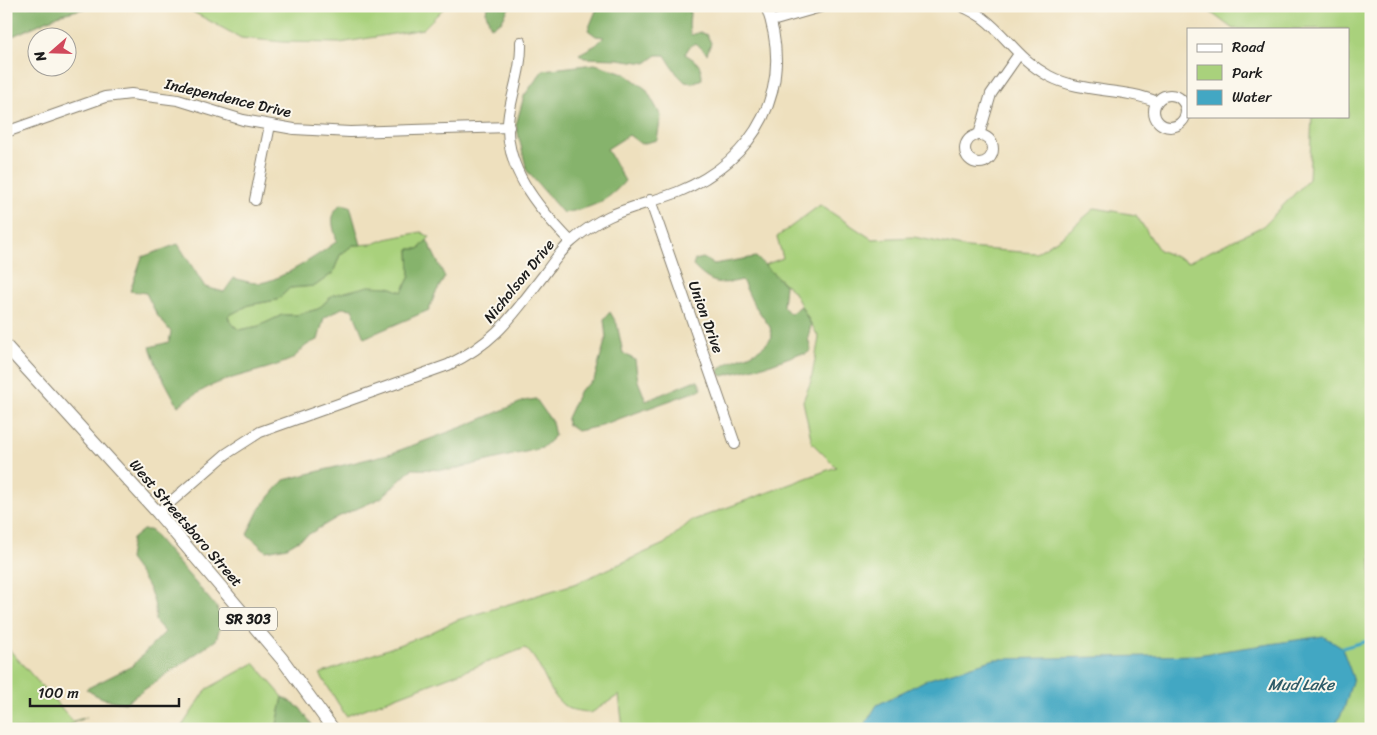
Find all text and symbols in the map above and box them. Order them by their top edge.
north arrow [28,28,78,78]
legend [1187,28,1350,118]
text: Road [1232,34,1265,60]
text: N [27,47,54,66]
text: Park [1232,60,1263,86]
street label: Independence Drive [161,71,294,125]
text: Water [1232,84,1272,110]
street label: Nicholson Drive [477,233,561,329]
street label: Union Drive [681,277,731,357]
street label: West Streetsboro Street [123,453,250,593]
road number: SR 303 [219,608,277,630]
water label: Mud Lake [1268,670,1336,699]
scale bar [30,675,179,707]
text: 100 m [38,680,79,706]

